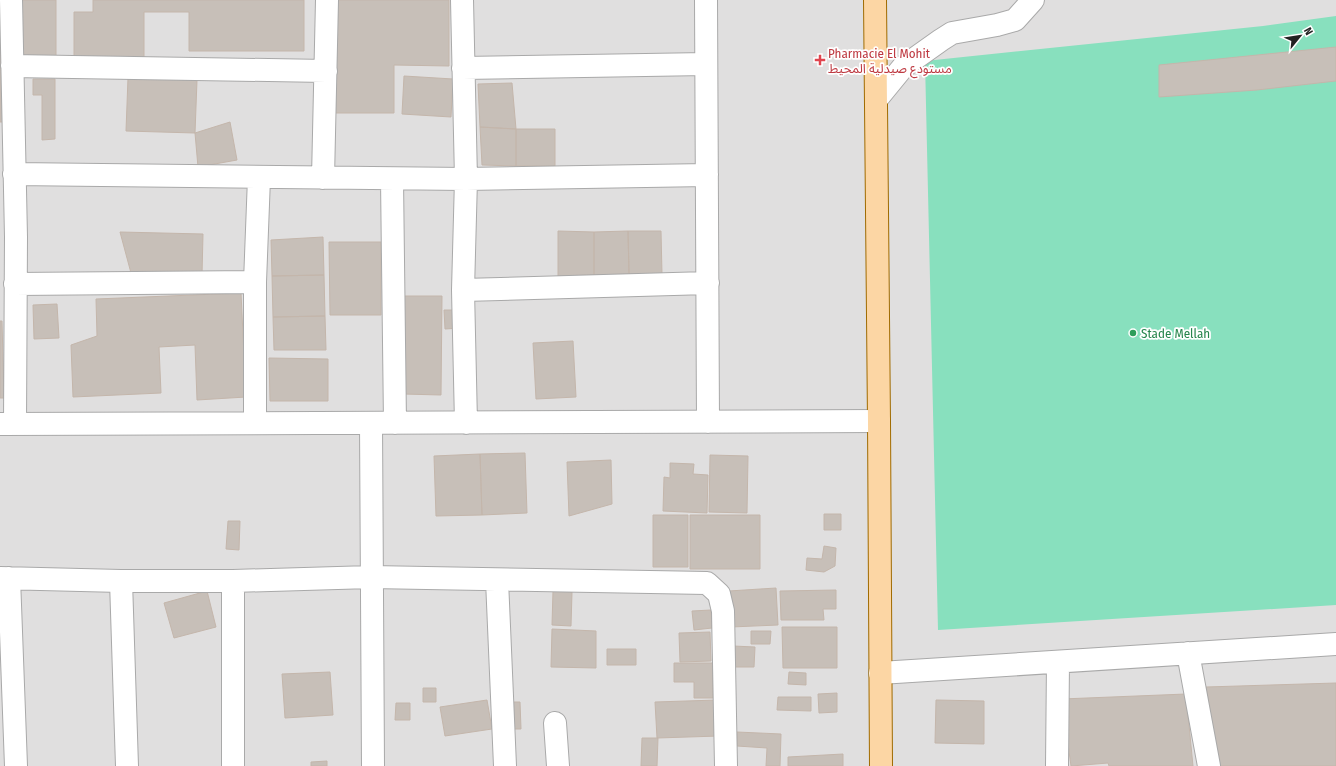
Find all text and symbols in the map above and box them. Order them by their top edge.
north arrow [1280,16,1320,56]
text: N [1301,25,1316,37]
place label: Pharmacie El Mohit مستودع صيدلية المحيط [828,46,952,79]
marker: Pharmacie El Mohit مستودع صيدلية المحيط [815,55,825,65]
place label: Stade Mellah [1141,326,1210,341]
marker: Stade Mellah [1128,328,1138,338]

